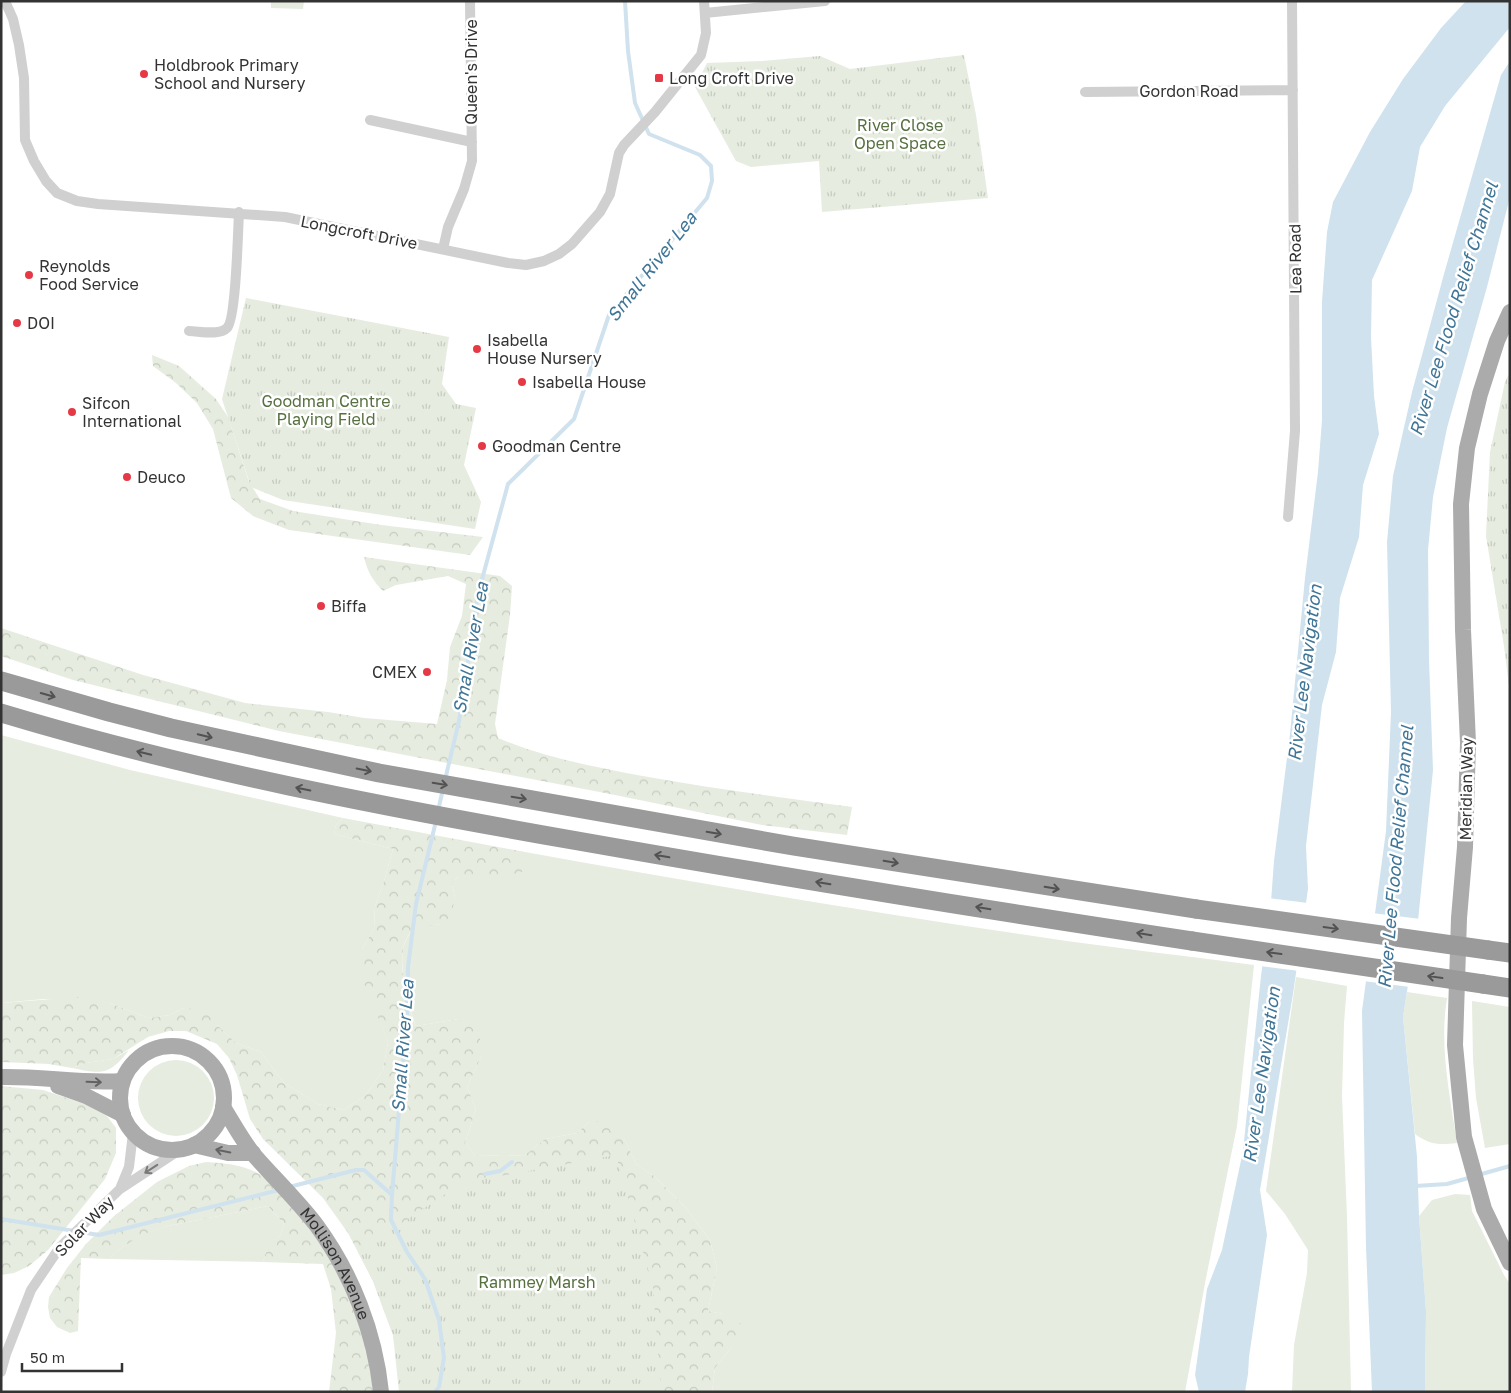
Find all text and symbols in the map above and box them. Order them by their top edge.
street label: Queen's Drive [461,19,481,125]
place label: Holdbrook Primary School and Nursery [154,55,305,93]
marker: Holdbrook Primary School and Nursery [138,68,150,80]
place label: Long Croft Drive [669,68,794,88]
marker: Long Croft Drive [653,72,665,84]
street label: Gordon Road [1139,81,1239,101]
park label: River Close Open Space [854,115,946,153]
water label: River Lee Flood Relief Channel [1404,178,1503,438]
water label: Small River Lea [602,207,701,326]
street label: Longcroft Drive [299,211,419,253]
street label: Lea Road [1284,224,1306,294]
place label: Reynolds Food Service [39,256,139,294]
marker: Reynolds Food Service [23,269,35,281]
place label: DOI [27,313,55,333]
marker: DOI [11,317,23,329]
place label: Isabella House Nursery [487,330,602,368]
marker: Isabella House Nursery [471,343,483,355]
place label: Isabella House [532,372,646,392]
marker: Isabella House [516,376,528,388]
park label: Goodman Centre Playing Field [262,391,390,429]
place label: Sifcon International [82,393,182,431]
marker: Sifcon International [66,406,78,418]
place label: Goodman Centre [492,436,621,456]
marker: Goodman Centre [476,440,488,452]
place label: Deuco [137,467,185,487]
marker: Deuco [121,471,133,483]
water label: Small River Lea [448,580,493,715]
water label: River Lee Navigation [1282,583,1326,762]
place label: Biffa [331,596,367,616]
marker: Biffa [315,600,327,612]
place label: CMEX [372,662,417,682]
marker: CMEX [421,666,433,678]
one-way arrow [40,690,56,700]
water label: River Lee Flood Relief Channel [1373,723,1418,989]
one-way arrow [197,732,213,741]
street label: Meridian Way [1455,737,1477,841]
one-way arrow [137,748,153,757]
one-way arrow [356,766,372,775]
one-way arrow [431,780,447,790]
one-way arrow [295,784,311,794]
one-way arrow [511,794,527,804]
one-way arrow [705,828,721,838]
one-way arrow [655,850,671,860]
one-way arrow [883,858,899,868]
one-way arrow [815,877,831,887]
one-way arrow [1043,883,1059,893]
one-way arrow [976,903,992,913]
one-way arrow [1323,924,1339,934]
one-way arrow [1136,928,1152,938]
one-way arrow [1267,948,1283,958]
one-way arrow [1427,972,1443,982]
water label: Small River Lea [386,978,418,1113]
water label: River Lee Navigation [1238,985,1284,1164]
one-way arrow [86,1078,102,1087]
one-way arrow [216,1145,232,1155]
one-way arrow [144,1165,158,1175]
street label: Solar Way [50,1191,118,1261]
street label: Mollison Avenue [296,1203,374,1322]
park label: Rammey Marsh [478,1272,596,1292]
scale bar [22,1340,122,1372]
text: 50 m [30,1348,65,1366]

